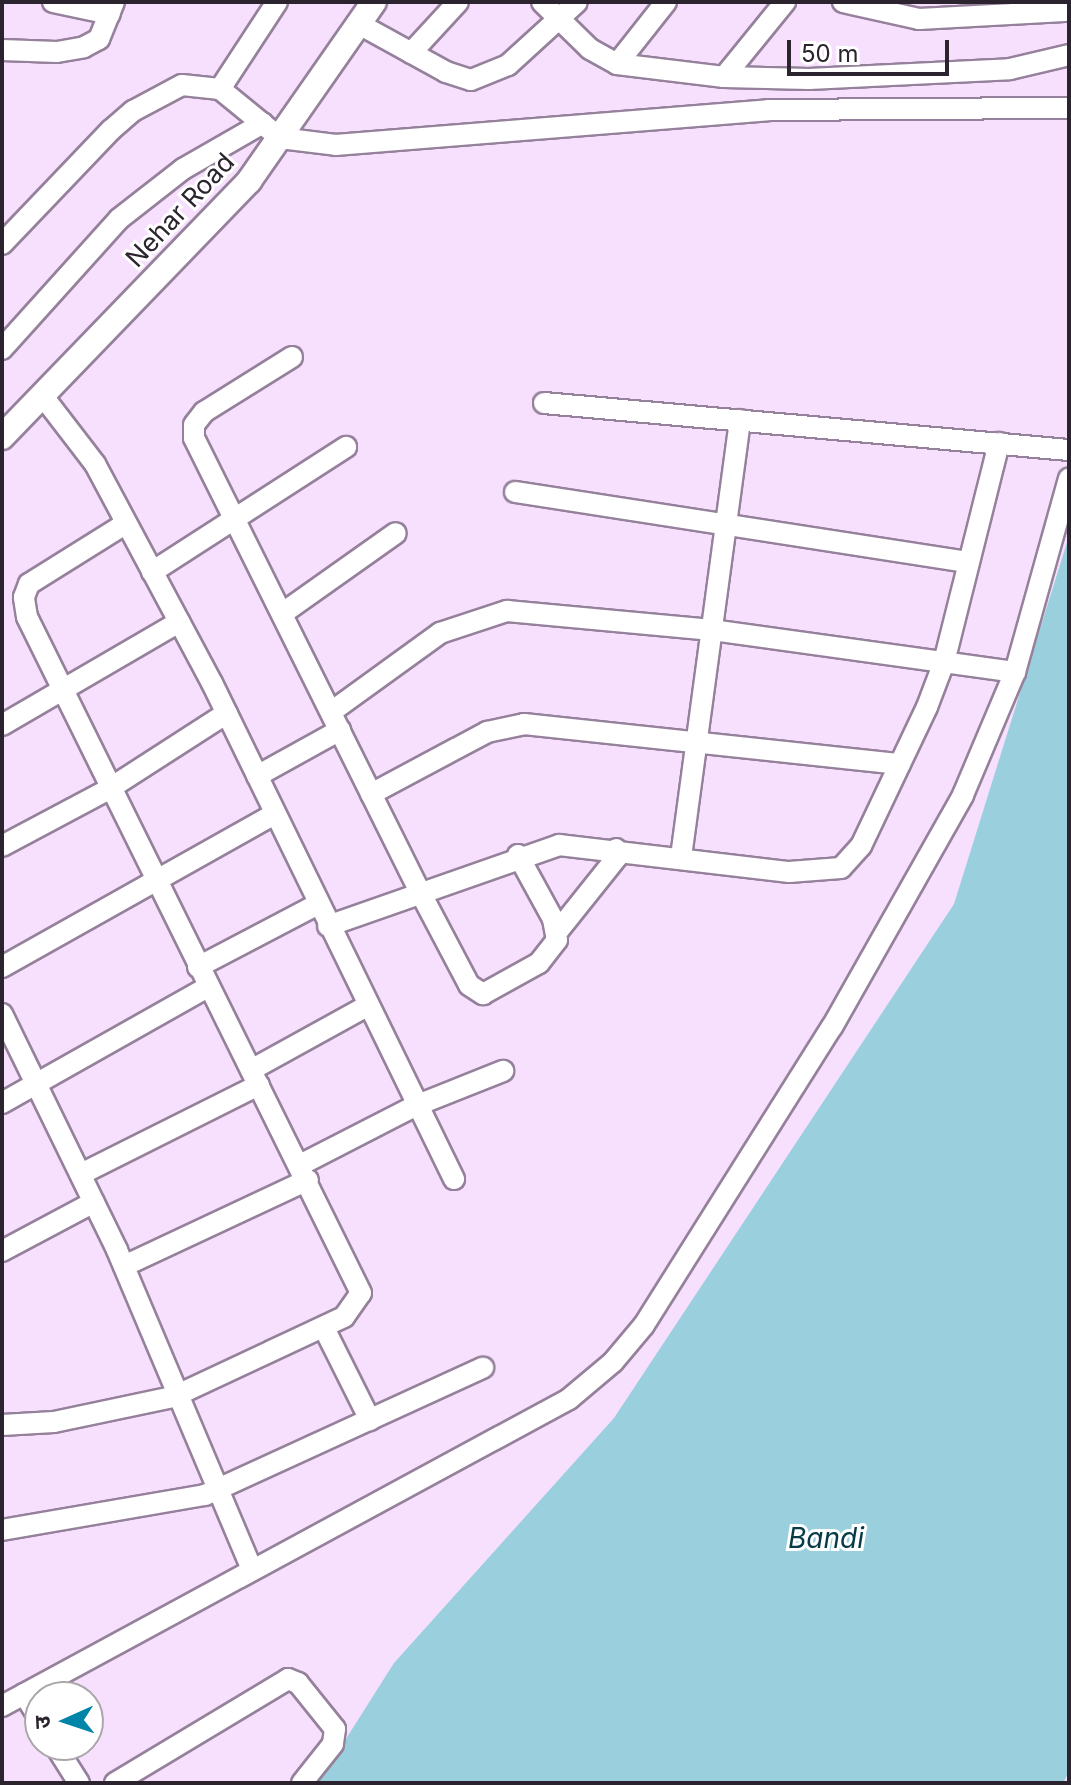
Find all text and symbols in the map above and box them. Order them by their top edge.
scale bar [791,24,953,74]
text: 50 m [801,39,859,68]
street label: Nehar Road [119,147,241,273]
water label: Bandi [788,1521,864,1555]
north arrow [24,1681,104,1761]
text: उ [29,1715,55,1729]

